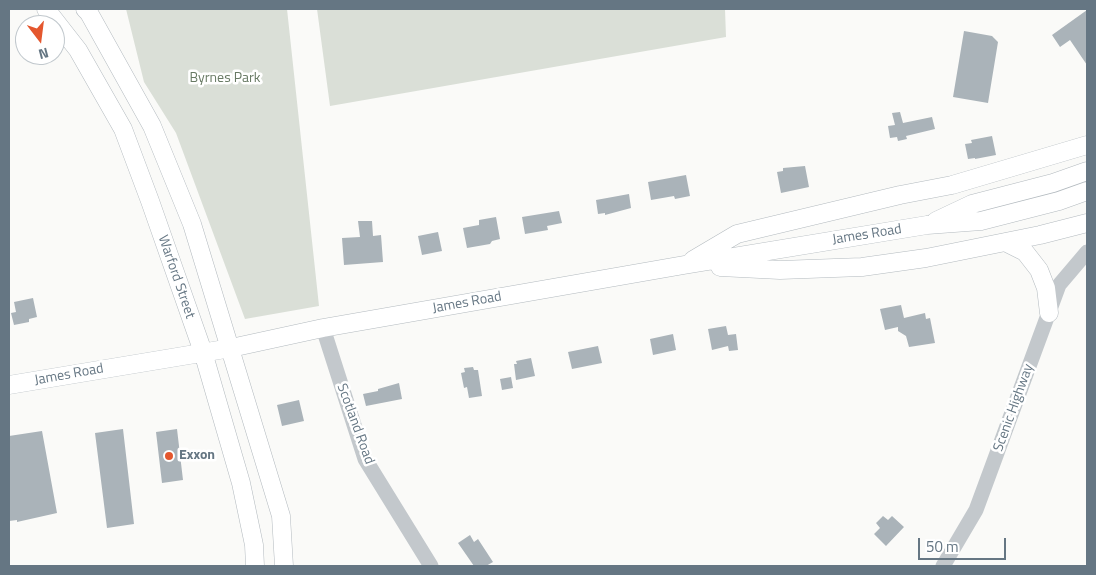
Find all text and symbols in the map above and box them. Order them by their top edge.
north arrow [15,15,65,65]
text: N [36,43,51,65]
park label: Byrnes Park [189,71,261,87]
street label: James Road [831,221,903,249]
street label: Warford Street [154,233,198,321]
street label: James Road [431,289,503,317]
street label: James Road [33,361,105,389]
street label: Scenic Highway [990,362,1038,454]
street label: Scotland Road [333,381,377,467]
place label: Exxon [179,448,215,464]
marker: Exxon [163,450,175,462]
scale bar [921,528,1008,560]
text: 50 m [926,535,959,558]

